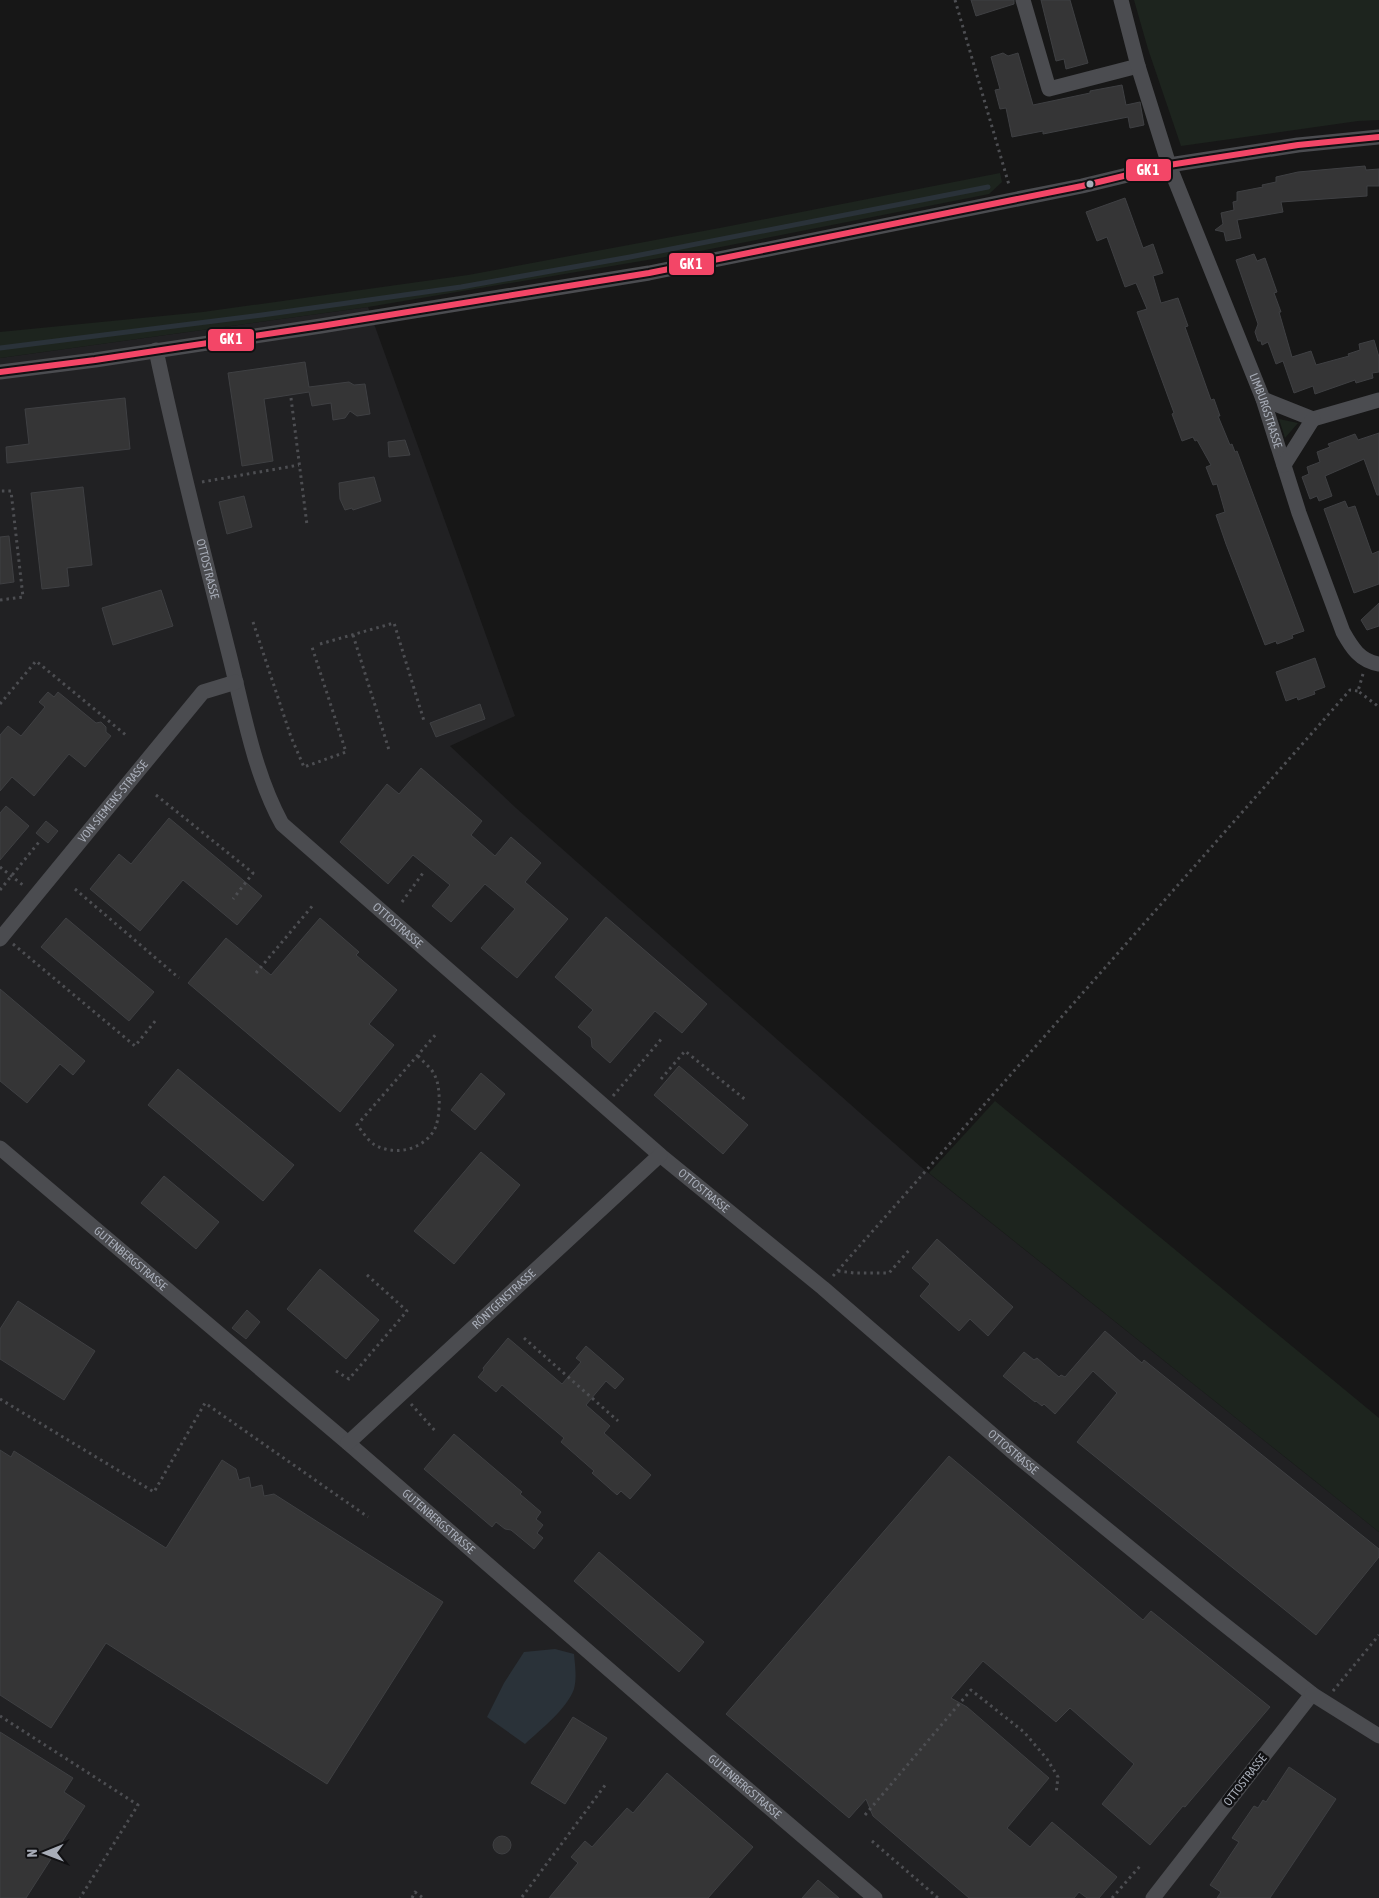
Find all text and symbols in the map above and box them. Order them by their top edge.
line badge: GK 1 [1125,158,1172,182]
text: GK 1 [1137,162,1160,178]
unlabelled marker [1085,179,1095,189]
line badge: GK 1 [668,252,715,276]
text: GK 1 [680,256,703,272]
line badge: GK 1 [207,328,255,352]
text: GK 1 [220,331,243,347]
street label: LIMBURGSTRASSE [1246,371,1285,450]
street label: OTTOSTRASSE [193,537,222,600]
street label: VON-SIEMENS-STRASSE [75,758,151,845]
street label: OTTOSTRASSE [370,900,425,951]
street label: OTTOSTRASSE [675,1166,732,1215]
street label: GUTENBERGSTRASSE [91,1224,170,1294]
street label: RÖNTGENSTRASSE [469,1267,538,1332]
street label: OTTOSTRASSE [985,1427,1041,1477]
street label: GUTENBERGSTRASSE [399,1486,478,1557]
street label: OTTOSTRASSE [1221,1751,1269,1809]
street label: GUTENBERGSTRASSE [705,1752,784,1822]
north arrow [20,1828,70,1878]
text: N [24,1849,40,1857]

